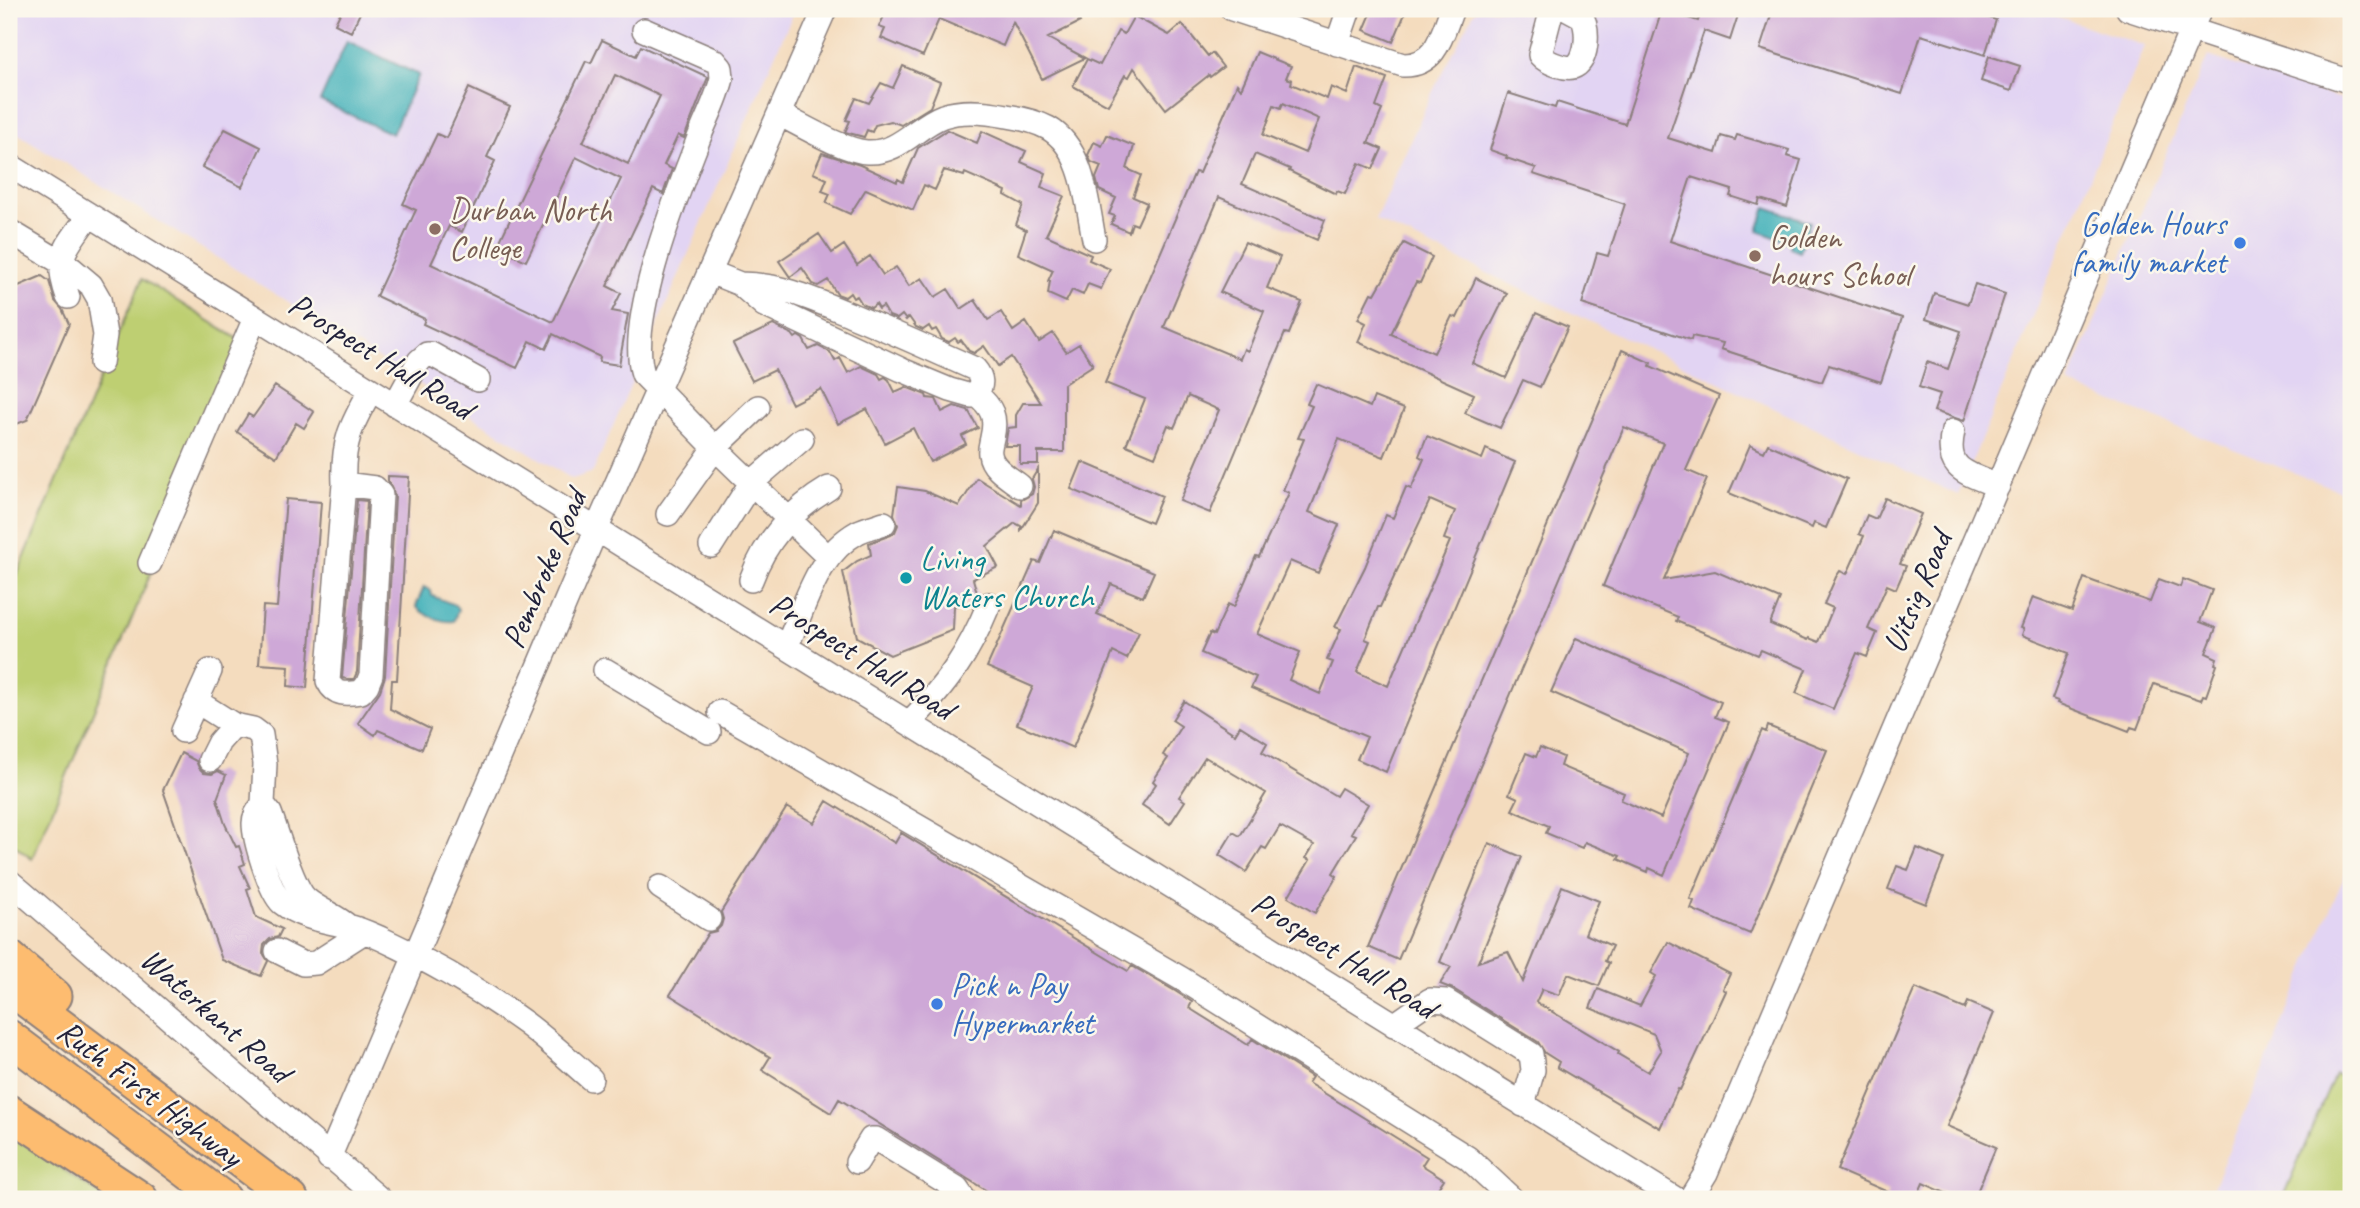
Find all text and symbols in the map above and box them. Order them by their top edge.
place label: Durban North College [449,189,613,269]
place label: Golden Hours family market [2071,203,2229,283]
place label: Golden hours School [1769,216,1916,296]
marker: Durban North College [427,221,443,237]
marker: Golden Hours family market [2232,235,2248,251]
marker: Golden hours School [1747,248,1763,264]
street label: Prospect Hall Road [281,283,485,432]
street label: Pembroke Road [492,479,598,654]
street label: Uitsig Road [1873,520,1963,659]
place label: Living Waters Church [920,538,1095,618]
marker: Living Waters Church [898,570,914,586]
street label: Prospect Hall Road [762,583,966,732]
street label: Prospect Hall Road [1244,882,1448,1031]
street label: Waterkant Road [132,938,304,1095]
place label: Pick n Pay Hypermarket [951,964,1097,1044]
marker: Pick n Pay Hypermarket [929,996,945,1012]
street label: Ruth First Highway [49,1010,253,1178]

